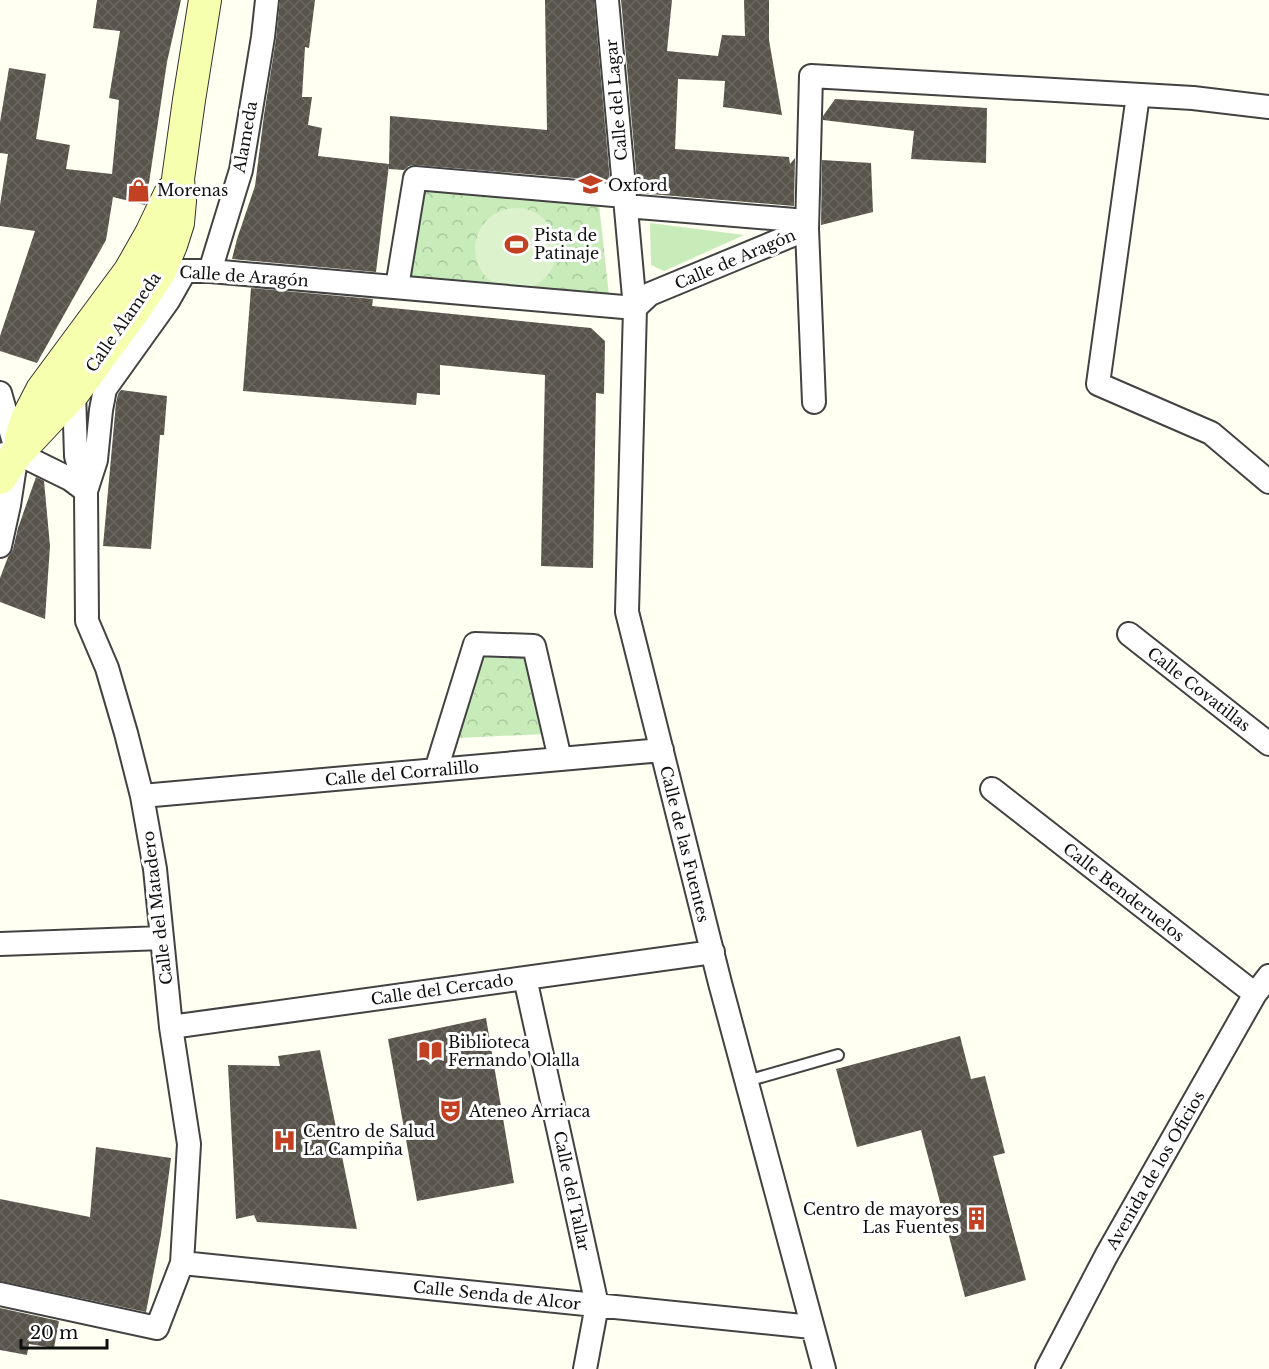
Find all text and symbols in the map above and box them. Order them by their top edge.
street label: Calle del Lagar [601,38,631,162]
street label: Alameda [229,99,261,175]
school or university icon: Oxford [577,172,603,198]
place label: Oxford [608,175,668,195]
shop icon: Morenas [126,177,152,203]
place label: Morenas [157,180,228,200]
street label: Calle de Aragón [671,224,799,294]
place label: Pista de Patinaje [534,225,599,263]
sports icon: Pista de Patinaje [503,231,529,257]
street label: Calle de Aragón [179,262,309,290]
street label: Calle Alameda [81,268,165,376]
street label: Calle Covatillas [1143,643,1255,735]
street label: Calle del Corralillo [324,756,480,790]
street label: Calle de las Fuentes [656,764,714,924]
street label: Calle del Matadero [138,830,176,986]
street label: Calle Benderuelos [1059,838,1189,946]
street label: Calle del Cercado [369,969,515,1009]
place label: Biblioteca Fernando Olalla [448,1032,580,1070]
library icon: Biblioteca Fernando Olalla [417,1038,443,1064]
street label: Avenida de los Oficios [1101,1087,1209,1254]
theatre icon: Ateneo Arriaca [438,1098,464,1124]
place label: Ateneo Arriaca [468,1101,591,1121]
place label: Centro de Salud La Campiña [303,1121,435,1159]
hospital icon: Centro de Salud La Campiña [272,1127,298,1153]
street label: Calle del Tallar [550,1129,595,1253]
place label: Centro de mayores Las Fuentes [803,1199,959,1237]
building icon: Centro de mayores Las Fuentes [964,1205,990,1231]
street label: Calle Senda de Alcor [412,1276,582,1314]
scale bar [21,1312,106,1350]
text: 20 m [30,1322,78,1344]

